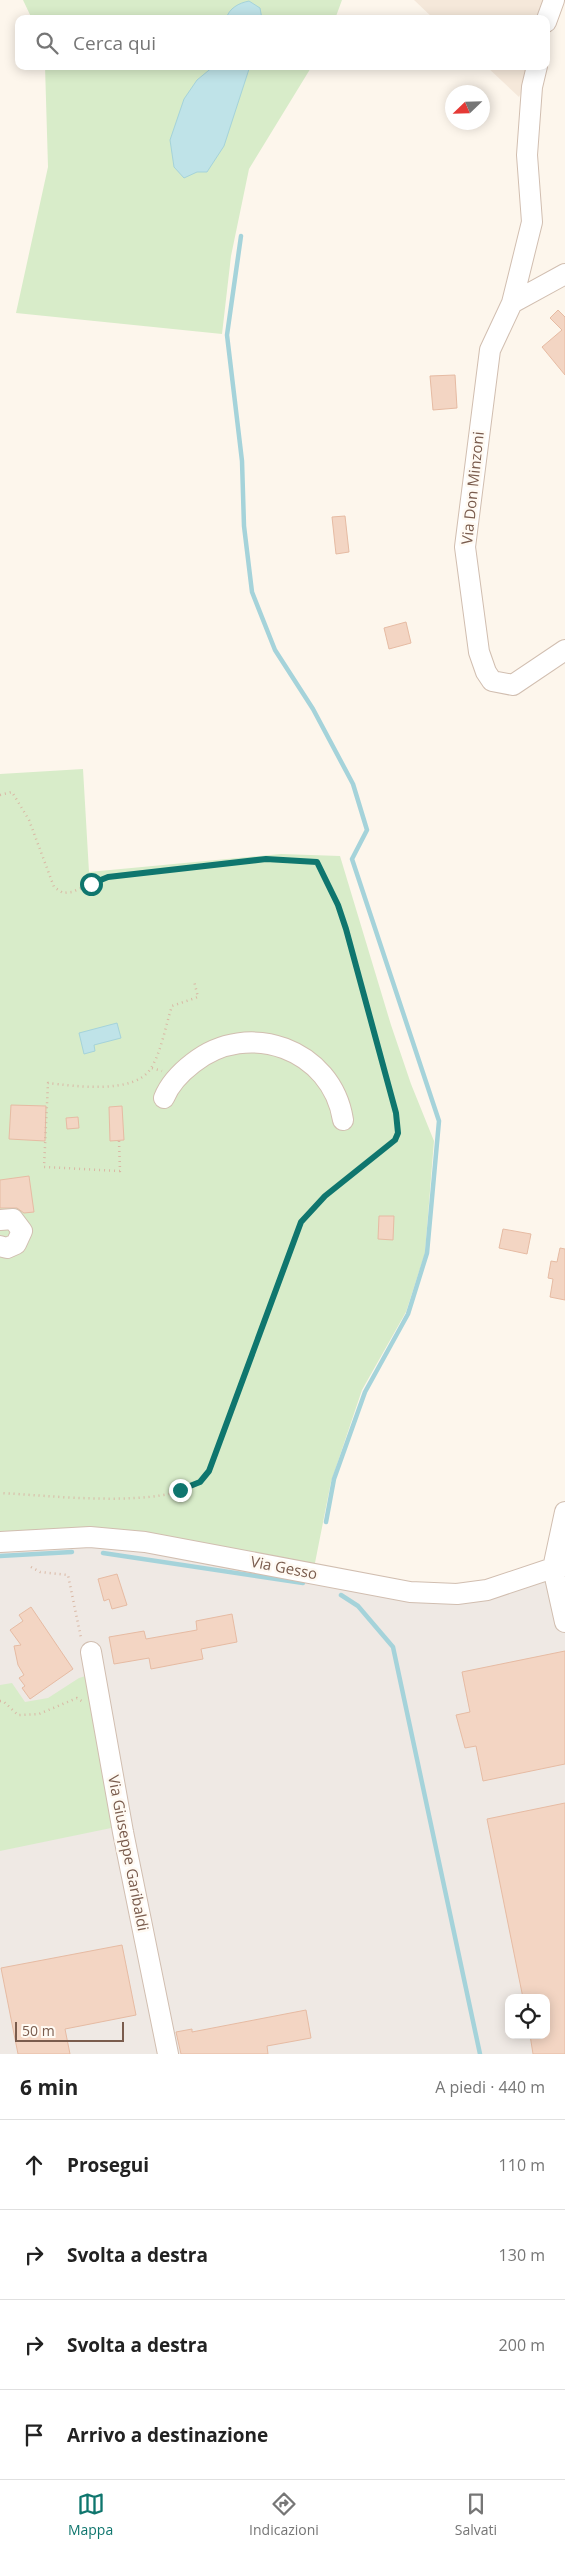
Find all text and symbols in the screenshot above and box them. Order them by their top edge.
search box [15,15,550,70]
icon: search [33,29,61,57]
text: Cerca qui [73,30,156,56]
north arrow [445,85,490,130]
street label: Via Don Minzoni [456,430,488,545]
route start [80,873,103,896]
route end [169,1479,192,1502]
street label: Via Gesso [249,1551,319,1583]
street label: Via Giuseppe Garibaldi [104,1773,154,1933]
map controls [505,1994,550,2039]
button: locate [505,1994,550,2039]
scale bar [15,2019,124,2042]
text: 50 m [22,2021,55,2040]
text: 6 min [20,2073,78,2101]
text: A piedi · 440 m [435,2076,545,2098]
icon: ahead [20,2151,48,2179]
text: Prosegui [67,2152,149,2178]
text: 110 m [499,2154,545,2176]
icon: right [20,2241,48,2269]
text: Svolta a destra [67,2242,208,2268]
text: 130 m [499,2244,545,2266]
icon: right [20,2331,48,2359]
text: Svolta a destra [67,2332,208,2358]
text: 200 m [499,2334,545,2356]
icon: arrive [20,2421,48,2449]
text: Arrivo a destinazione [67,2422,268,2448]
tab: Mappa [68,2490,113,2539]
tab: Indicazioni [249,2490,319,2539]
tab: Salvati [455,2490,497,2539]

